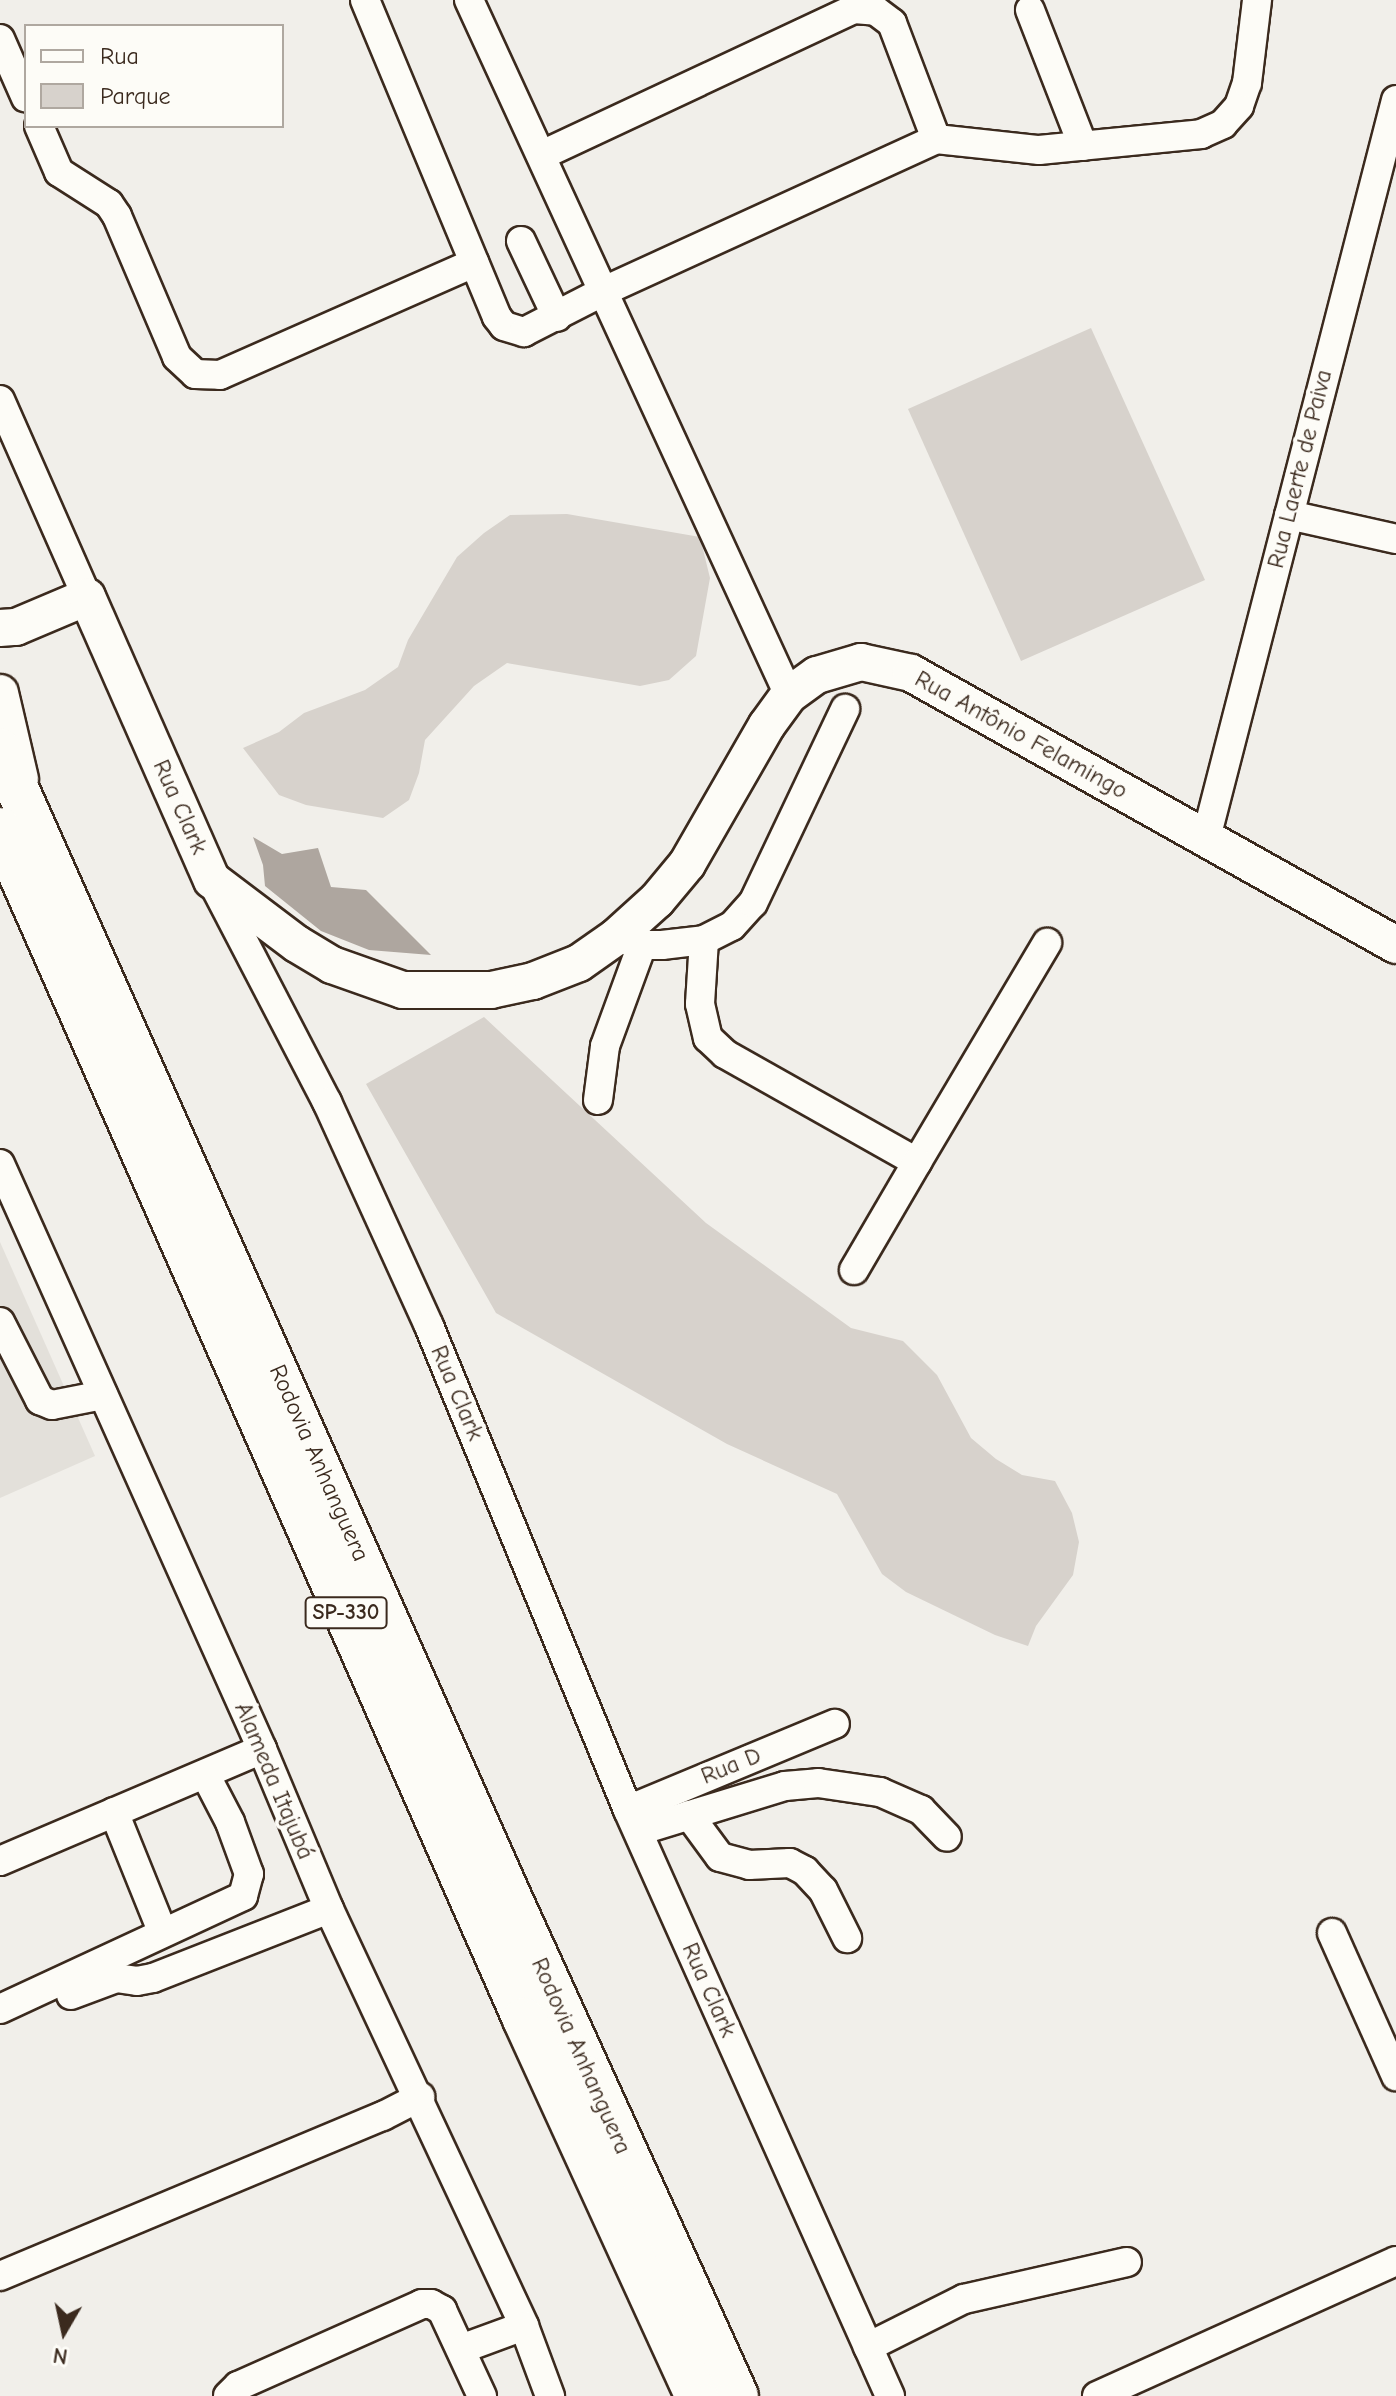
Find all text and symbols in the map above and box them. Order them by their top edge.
legend [24,24,284,128]
text: Rua [100,42,139,70]
text: Parque [100,82,171,110]
street label: Rua Laerte de Paiva [1261,367,1339,571]
street label: Rua Antônio Felamingo [910,665,1132,805]
street label: Rua Clark [146,755,214,859]
street label: Rua Clark [424,1341,490,1445]
street label: Rodovia Anhanguera [263,1360,375,1566]
road number: SP-330 [304,1595,388,1631]
street label: Alameda Itajubá [228,1698,320,1864]
street label: Rua D [697,1741,765,1791]
street label: Rua Clark [675,1938,743,2042]
street label: Rodovia Anhanguera [525,1953,637,2159]
north arrow [24,2292,104,2372]
text: N [51,2342,69,2370]

